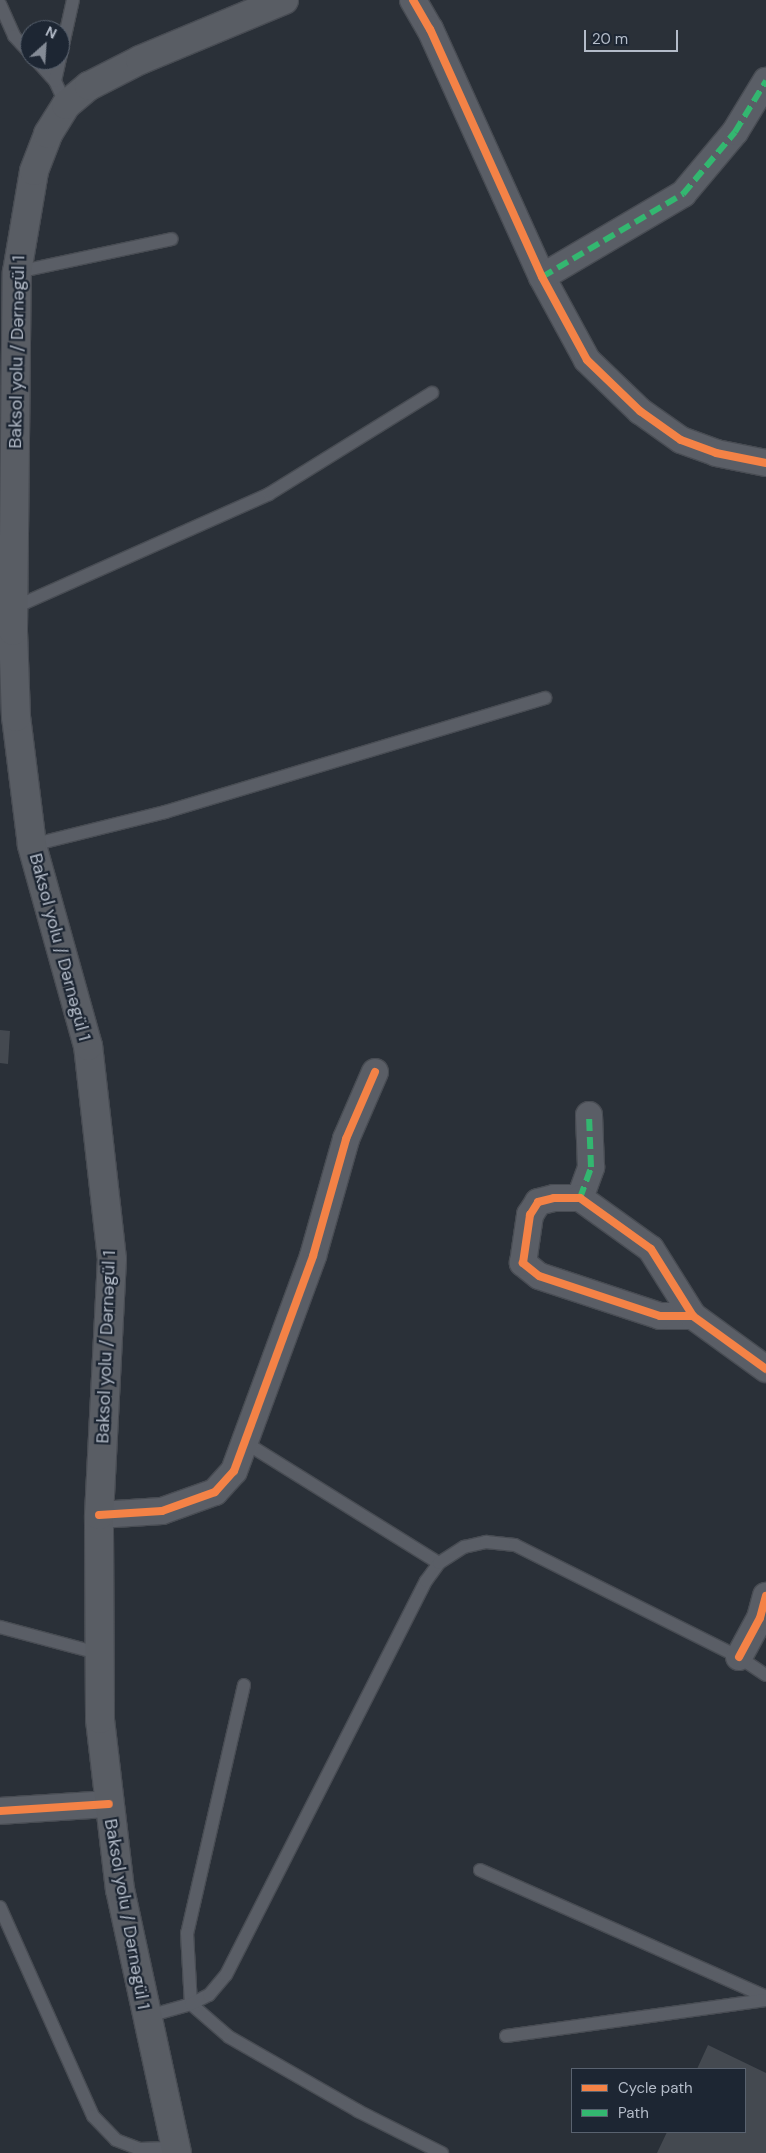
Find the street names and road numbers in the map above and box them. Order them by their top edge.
street label: Baksol yolu / Dərnəgül 1 [5,255,29,449]
street label: Baksol yolu / Dərnəgül 1 [25,851,95,1043]
street label: Baksol yolu / Dərnəgül 1 [92,1250,120,1444]
street label: Baksol yolu / Dərnəgül 1 [100,1817,154,2011]

